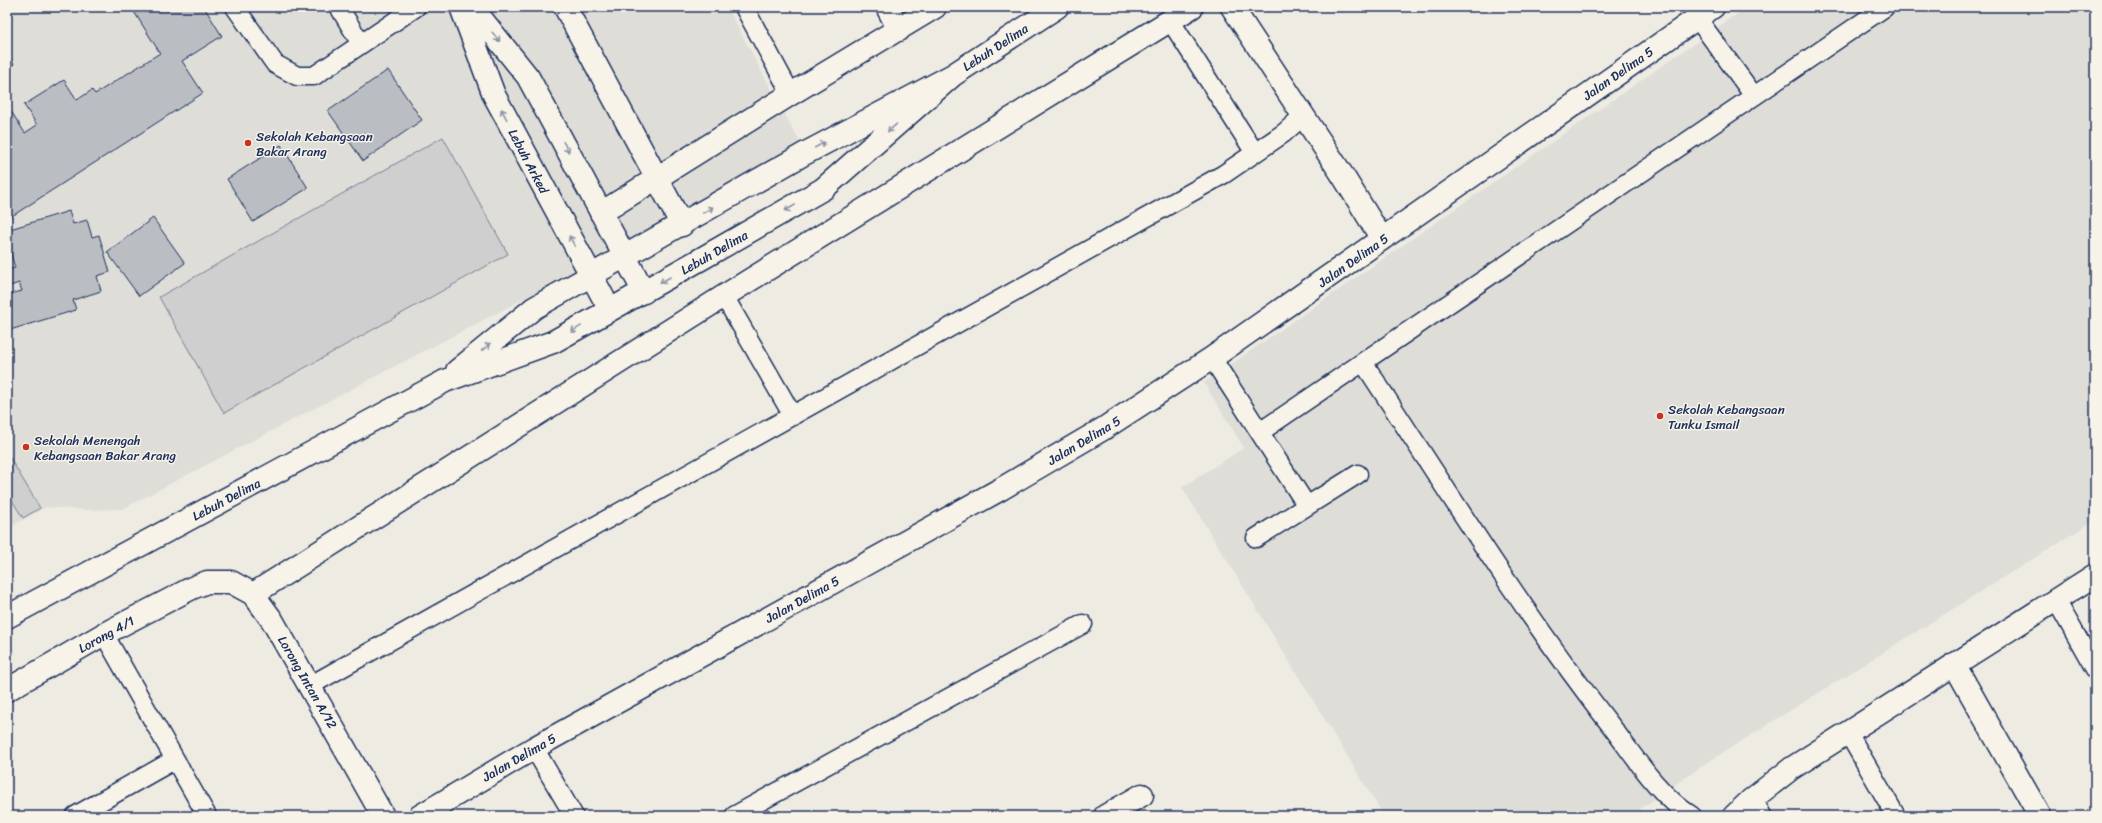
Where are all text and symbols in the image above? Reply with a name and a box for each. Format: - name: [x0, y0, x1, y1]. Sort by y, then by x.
- street label: Lebuh Delima: [958, 17, 1033, 77]
- one-way arrow: [492, 32, 501, 43]
- street label: Jalan Delima 5: [1577, 40, 1659, 107]
- one-way arrow: [499, 108, 507, 120]
- one-way arrow: [887, 124, 897, 133]
- place label: Sekolah Kebangsaan Bakar Arang: [256, 125, 373, 163]
- street label: Lebuh Arked: [502, 125, 556, 199]
- marker: Sekolah Kebangsaan Bakar Arang: [243, 138, 253, 148]
- one-way arrow: [562, 141, 570, 153]
- one-way arrow: [814, 141, 826, 148]
- one-way arrow: [784, 204, 796, 212]
- one-way arrow: [702, 205, 714, 213]
- street label: Lebuh Delima: [676, 224, 753, 281]
- street label: Jalan Delima 5: [1312, 227, 1394, 294]
- one-way arrow: [568, 235, 576, 247]
- one-way arrow: [659, 276, 671, 284]
- one-way arrow: [570, 326, 582, 334]
- one-way arrow: [481, 343, 491, 352]
- place label: Sekolah Kebangsaan Tunku Ismail: [1668, 398, 1785, 436]
- street label: Jalan Delima 5: [1042, 409, 1126, 472]
- marker: Sekolah Kebangsaan Tunku Ismail: [1655, 411, 1665, 421]
- place label: Sekolah Menengah Kebangsaan Bakar Arang: [34, 429, 177, 467]
- marker: Sekolah Menengah Kebangsaan Bakar Arang: [21, 442, 31, 452]
- street label: Lebuh Delima: [188, 472, 265, 527]
- street label: Jalan Delima 5: [760, 569, 844, 630]
- street label: Lorong 4/1: [74, 609, 139, 659]
- street label: Lorong Intan A/12: [272, 631, 344, 734]
- street label: Jalan Delima 5: [477, 727, 561, 788]

